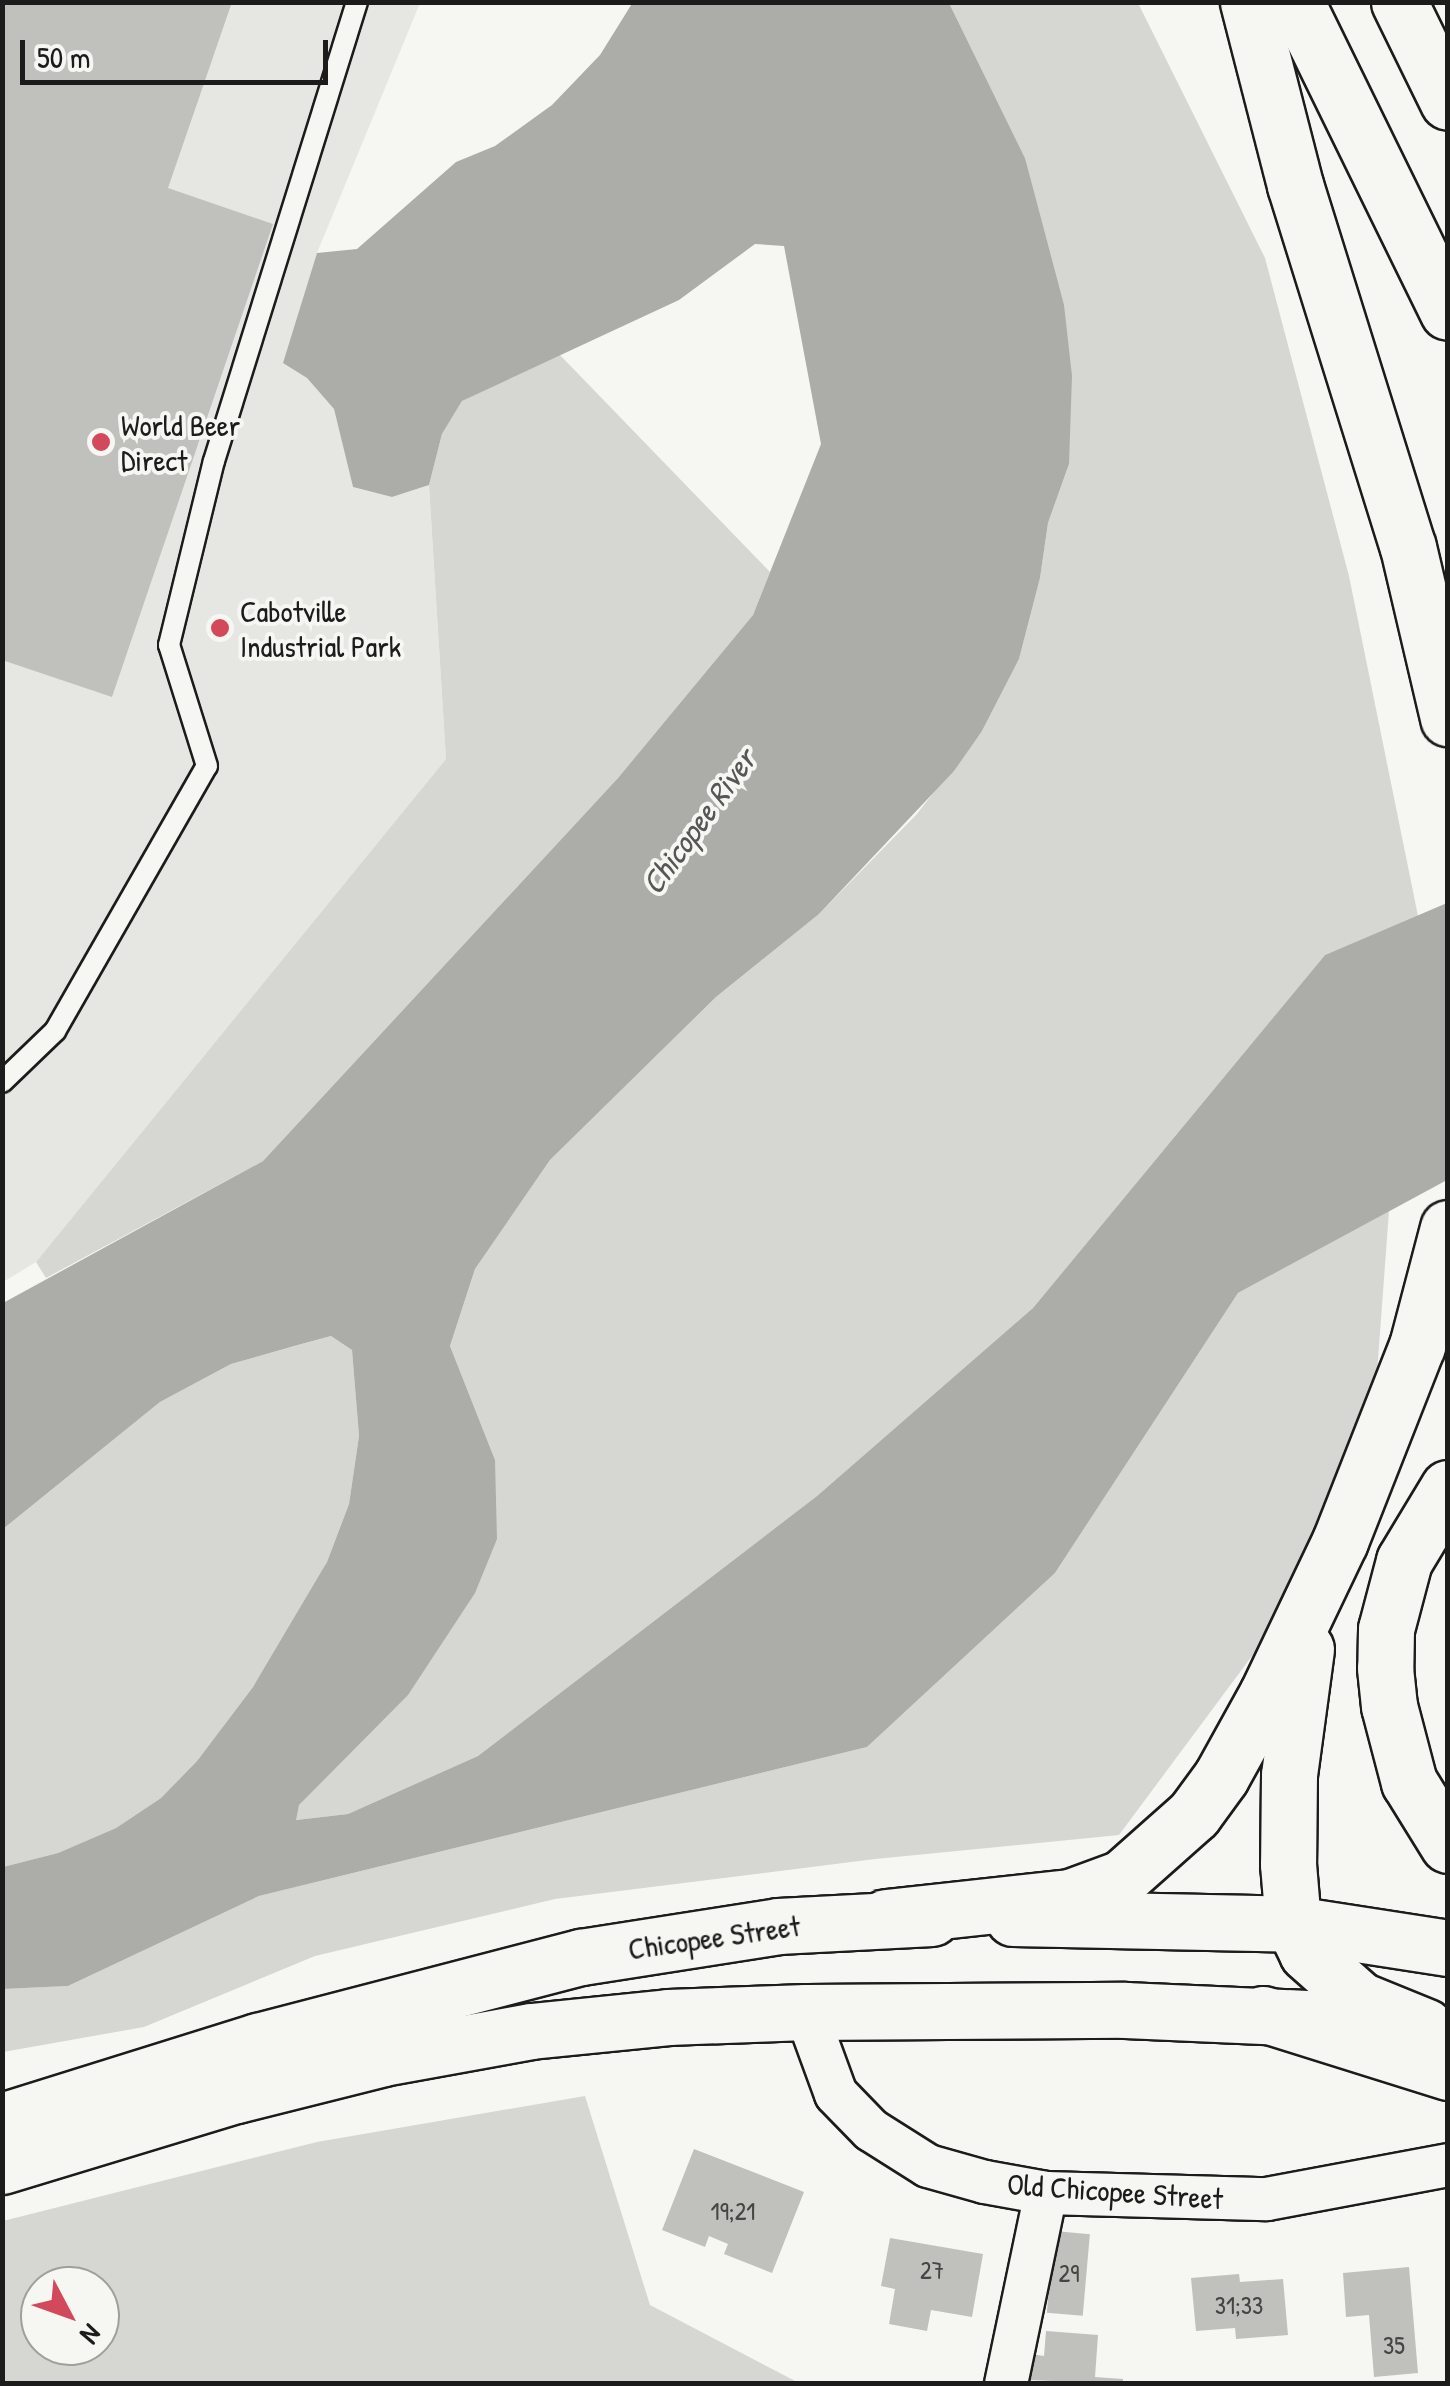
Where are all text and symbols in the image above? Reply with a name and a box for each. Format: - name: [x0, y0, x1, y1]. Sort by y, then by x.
- scale bar: [25, 20, 332, 82]
- text: 50 m: [37, 37, 90, 77]
- place label: World Beer Direct: [121, 407, 240, 478]
- marker: World Beer Direct: [90, 431, 112, 453]
- place label: Cabotville Industrial Park: [240, 593, 401, 664]
- marker: Cabotville Industrial Park: [209, 617, 231, 639]
- water label: Chicopee River: [634, 742, 764, 902]
- street label: Chicopee Street: [626, 1907, 802, 1967]
- street label: Old Chicopee Street: [1006, 2166, 1224, 2216]
- house number: 19;21: [711, 2196, 755, 2226]
- house number: 27: [920, 2255, 944, 2285]
- house number: 29: [1059, 2258, 1079, 2288]
- north arrow: [20, 2266, 120, 2366]
- house number: 31;33: [1215, 2290, 1263, 2320]
- text: N: [72, 2316, 110, 2352]
- house number: 35: [1383, 2330, 1405, 2360]

